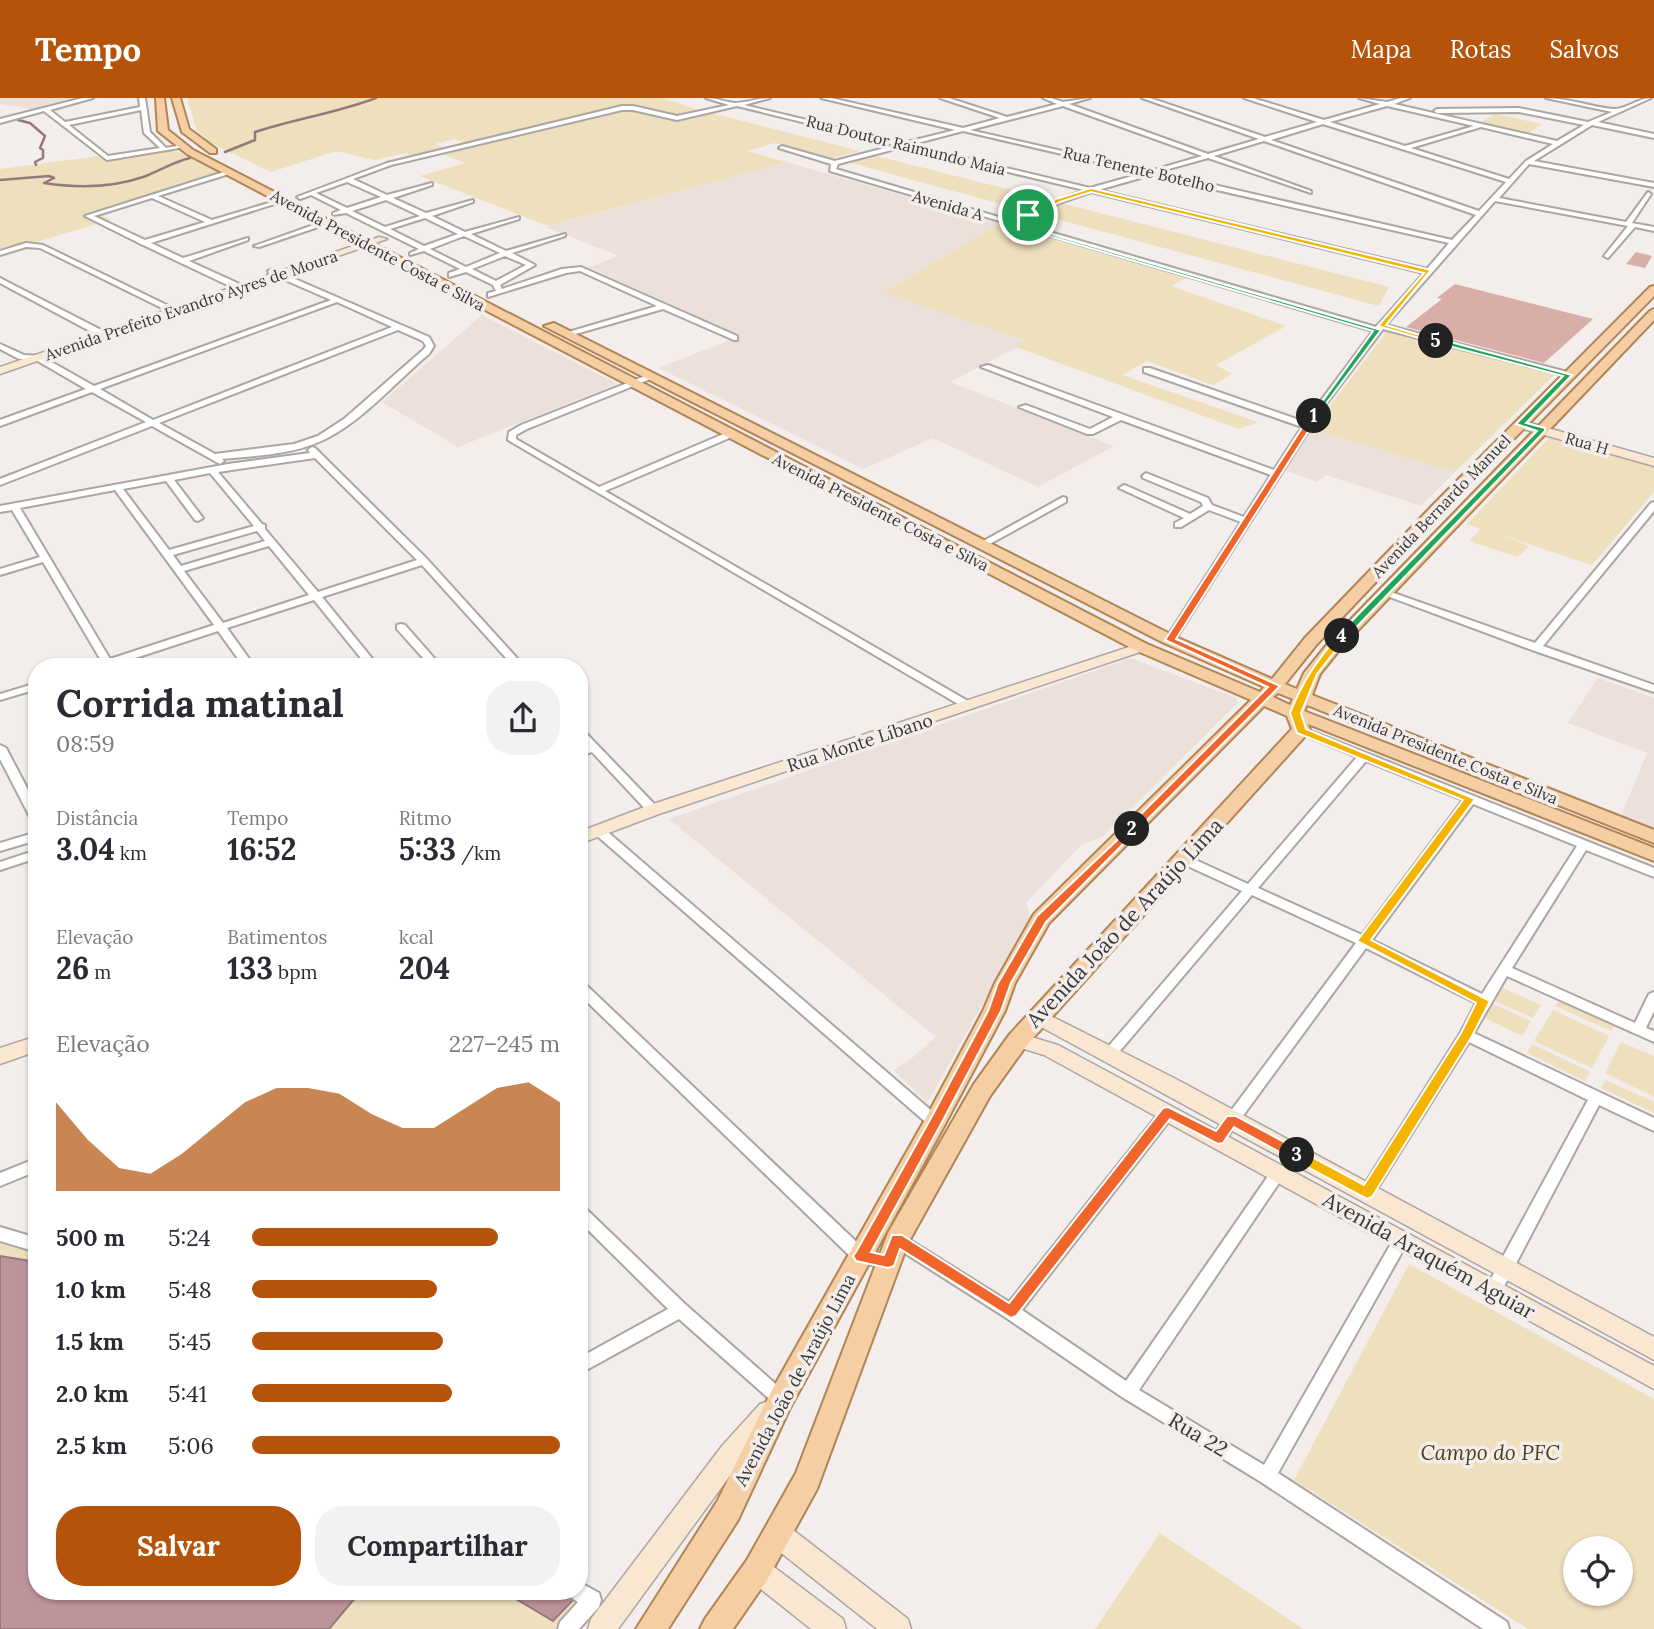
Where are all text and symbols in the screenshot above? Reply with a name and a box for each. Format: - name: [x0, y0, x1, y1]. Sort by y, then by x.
- text: Tempo: [35, 28, 141, 70]
- text: Mapa: [1351, 34, 1412, 65]
- text: Rotas: [1450, 34, 1511, 65]
- text: Salvos: [1549, 34, 1619, 65]
- street label: Rua Doutor Raimundo Maia: [804, 111, 1008, 179]
- street label: Rua Tenente Botelho: [1061, 142, 1217, 196]
- street label: Avenida Presidente Costa e Silva: [266, 184, 489, 315]
- street label: Avenida A: [909, 185, 987, 225]
- pin: [998, 185, 1058, 245]
- icon: arrive: [1009, 196, 1047, 234]
- street label: Avenida Prefeito Evandro Ayres de Moura: [41, 245, 340, 365]
- pin: 5: [1418, 324, 1454, 358]
- text: 5: [1430, 328, 1441, 352]
- pin: 1: [1296, 398, 1332, 434]
- text: 1: [1310, 403, 1317, 427]
- street label: Rua H: [1563, 427, 1611, 459]
- street label: Avenida Bernardo Manuel: [1367, 430, 1515, 582]
- street label: Avenida Presidente Costa e Silva: [769, 448, 992, 575]
- pin: 4: [1324, 618, 1360, 654]
- text: 4: [1336, 623, 1347, 647]
- text: Corrida matinal: [56, 679, 344, 727]
- button: share: [486, 681, 560, 755]
- street label: Avenida Presidente Costa e Silva: [1330, 699, 1561, 808]
- street label: Rua Monte Líbano: [784, 708, 936, 777]
- text: 08:59: [56, 729, 115, 758]
- text: Distância: [56, 806, 138, 830]
- text: Tempo: [227, 806, 288, 830]
- text: Ritmo: [399, 806, 452, 830]
- street label: Avenida João de Araújo Lima: [1020, 812, 1229, 1034]
- pin: 2: [1114, 812, 1150, 846]
- text: 2: [1126, 816, 1137, 840]
- text: 3.04: [56, 830, 115, 868]
- text: 16:52: [227, 830, 296, 868]
- text: 5:33: [399, 830, 456, 868]
- text: km: [115, 841, 147, 865]
- text: /km: [456, 841, 501, 865]
- text: Elevação: [56, 925, 133, 949]
- text: Batimentos: [227, 925, 327, 949]
- text: kcal: [399, 925, 434, 949]
- text: 26: [56, 949, 89, 987]
- text: 133: [227, 949, 273, 987]
- text: 204: [399, 949, 450, 987]
- text: m: [89, 960, 111, 984]
- text: bpm: [273, 960, 318, 984]
- text: Elevação: [56, 1029, 150, 1058]
- text: 227–245 m: [449, 1029, 560, 1058]
- pin: 3: [1280, 1138, 1314, 1172]
- text: 3: [1291, 1142, 1302, 1166]
- street label: Avenida Araquém Aguiar: [1318, 1185, 1540, 1325]
- text: 500 m: [56, 1223, 125, 1252]
- text: 5:24: [168, 1223, 211, 1252]
- street label: Avenida João de Araújo Lima: [728, 1270, 860, 1491]
- text: 1.0 km: [56, 1275, 126, 1304]
- text: 5:48: [168, 1275, 212, 1304]
- text: 1.5 km: [56, 1327, 124, 1356]
- text: 5:45: [168, 1327, 211, 1356]
- text: 2.0 km: [56, 1379, 129, 1408]
- text: 5:41: [168, 1379, 207, 1408]
- street label: Rua 22: [1164, 1406, 1233, 1463]
- text: 2.5 km: [56, 1431, 127, 1460]
- text: 5:06: [168, 1431, 214, 1460]
- park label: Campo do PFC: [1420, 1439, 1560, 1466]
- button: Salvar: [56, 1506, 301, 1586]
- button: Compartilhar: [315, 1506, 560, 1586]
- map controls: [1563, 1536, 1633, 1606]
- button: locate: [1563, 1536, 1633, 1606]

